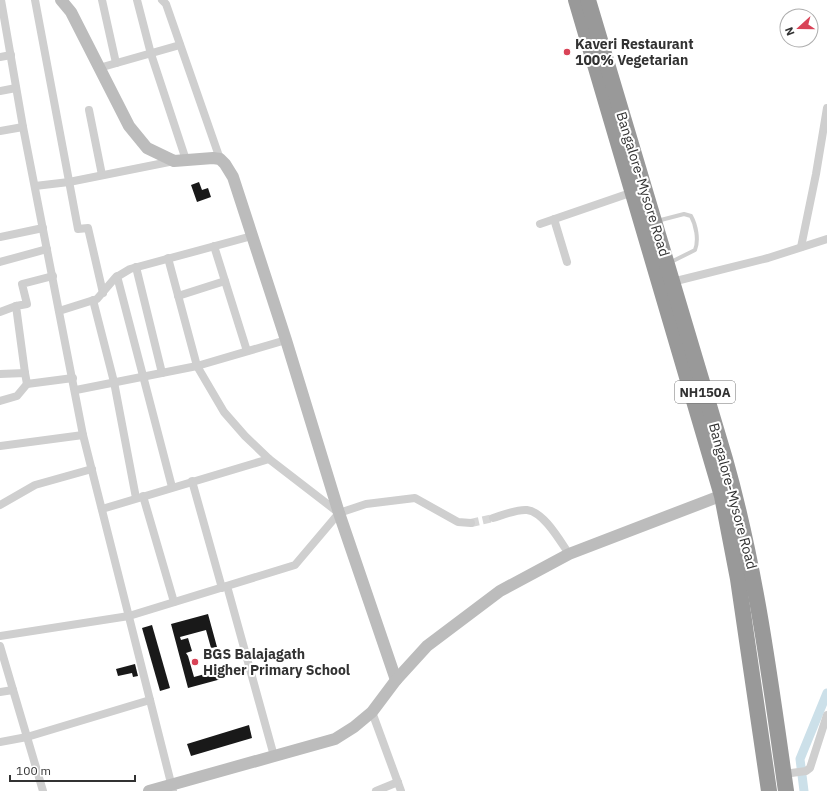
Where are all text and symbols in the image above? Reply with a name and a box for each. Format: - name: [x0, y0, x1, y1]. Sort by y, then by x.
- north arrow: [779, 8, 819, 48]
- text: N: [782, 25, 798, 38]
- place label: Kaveri Restaurant 100% Vegetarian: [575, 35, 694, 69]
- marker: Kaveri Restaurant 100% Vegetarian: [562, 47, 572, 57]
- street label: Bangalore-Mysore Road: [612, 109, 674, 259]
- road number: NH150A: [675, 381, 735, 403]
- street label: Bangalore-Mysore Road: [705, 421, 761, 571]
- place label: BGS Balajagath Higher Primary School: [203, 645, 350, 679]
- marker: BGS Balajagath Higher Primary School: [190, 657, 200, 667]
- scale bar: [10, 757, 135, 783]
- text: 100 m: [16, 763, 51, 778]

